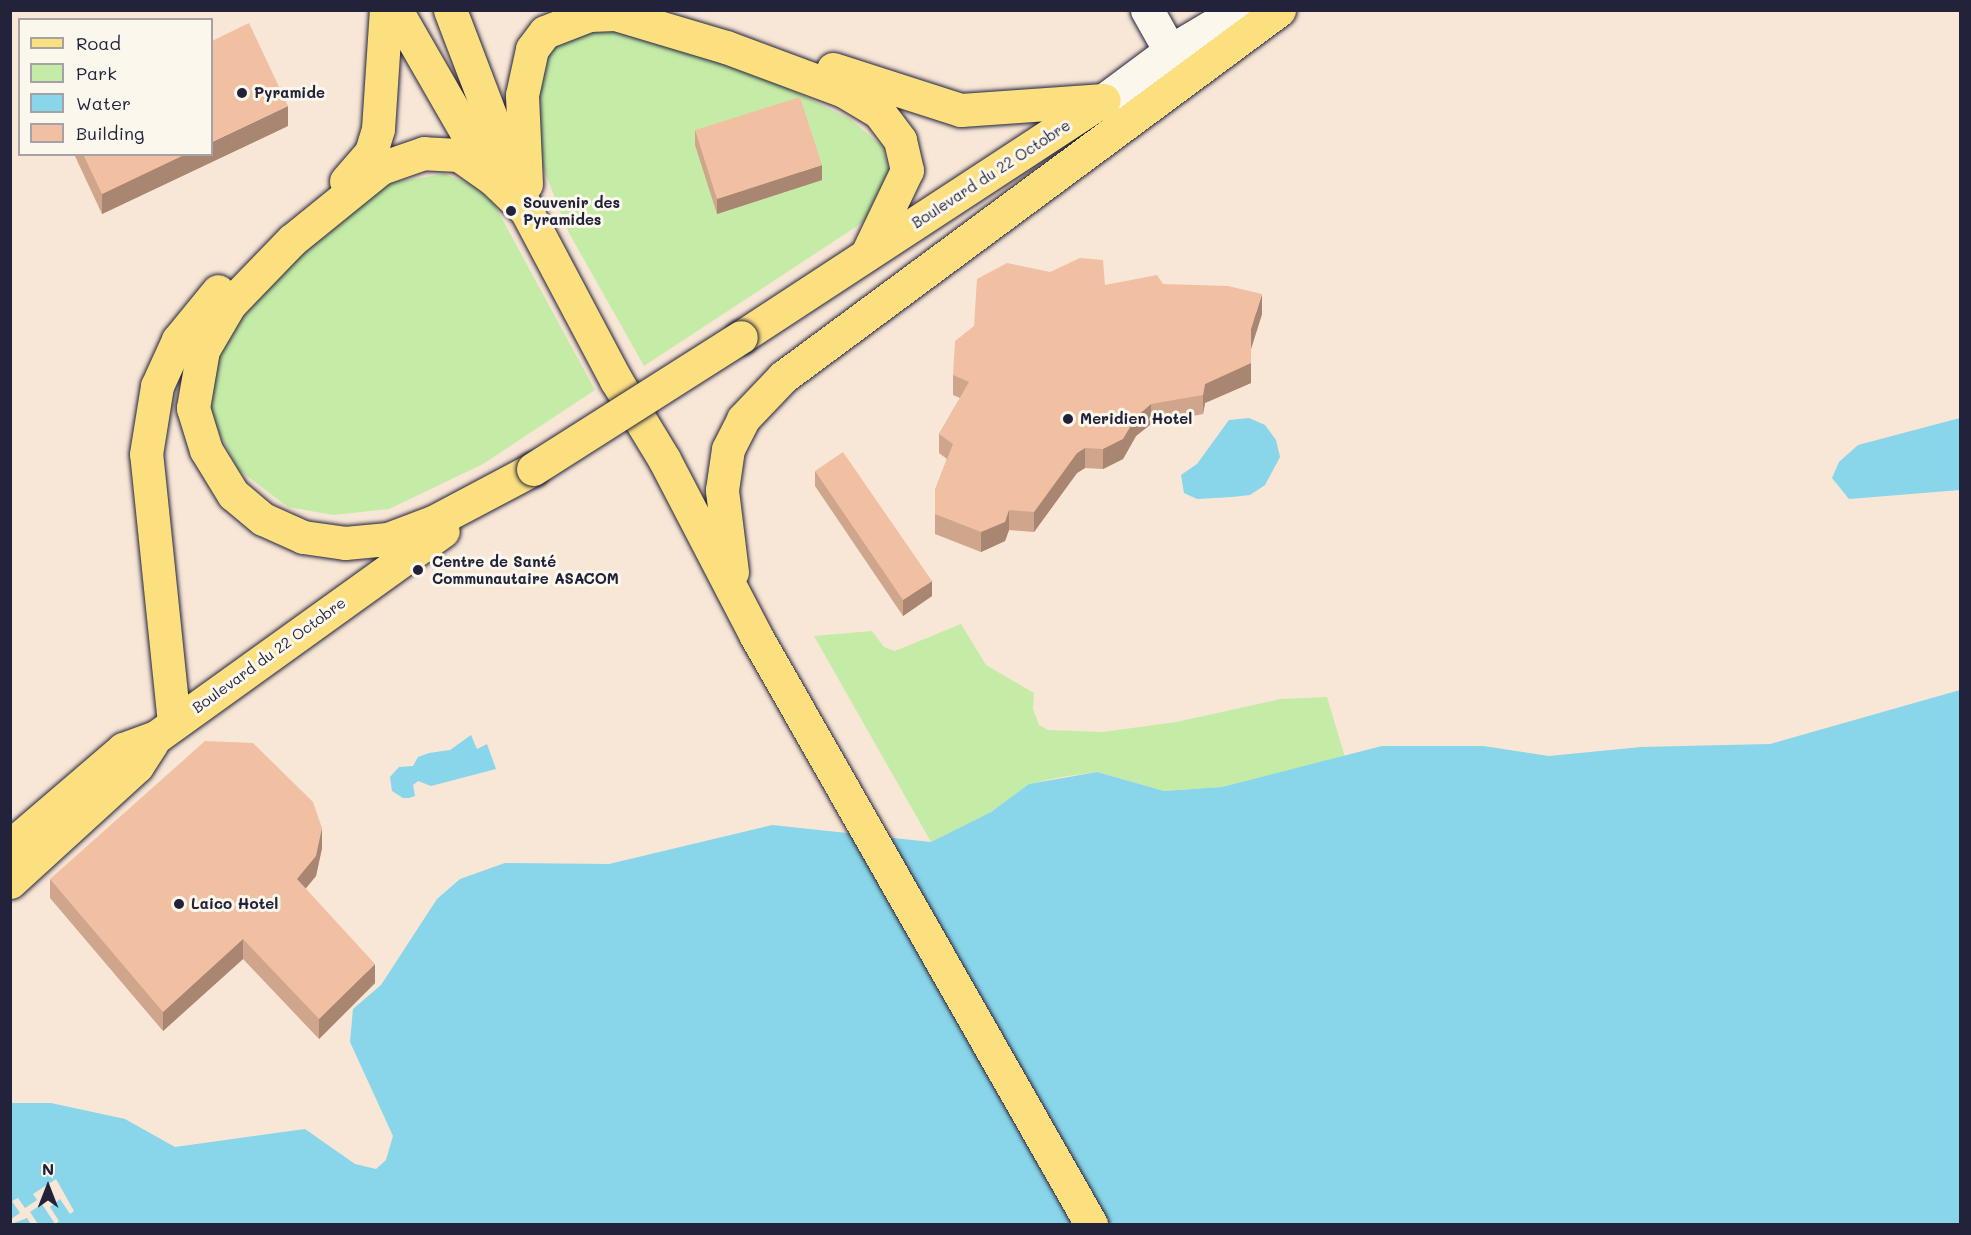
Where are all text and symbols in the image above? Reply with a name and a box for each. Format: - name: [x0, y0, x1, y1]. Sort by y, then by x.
- legend: [18, 18, 213, 156]
- text: Road: [76, 31, 121, 55]
- text: Park: [76, 61, 117, 85]
- place label: Pyramide: [254, 84, 325, 102]
- marker: Pyramide: [235, 86, 249, 100]
- text: Water: [76, 91, 131, 115]
- street label: Boulevard du 22 Octobre: [908, 116, 1074, 232]
- text: Building: [76, 121, 144, 145]
- place label: Souvenir des Pyramides: [523, 193, 620, 228]
- marker: Souvenir des Pyramides: [504, 204, 518, 218]
- place label: Meridien Hotel: [1080, 410, 1192, 428]
- marker: Meridien Hotel: [1061, 412, 1075, 426]
- place label: Centre de Santé Communautaire ASACOM: [432, 552, 619, 587]
- marker: Centre de Santé Communautaire ASACOM: [409, 561, 427, 579]
- street label: Boulevard du 22 Octobre: [189, 593, 349, 717]
- place label: Laico Hotel: [191, 895, 278, 913]
- marker: Laico Hotel: [172, 897, 186, 911]
- north arrow: [18, 1157, 78, 1217]
- text: N: [42, 1158, 54, 1179]

